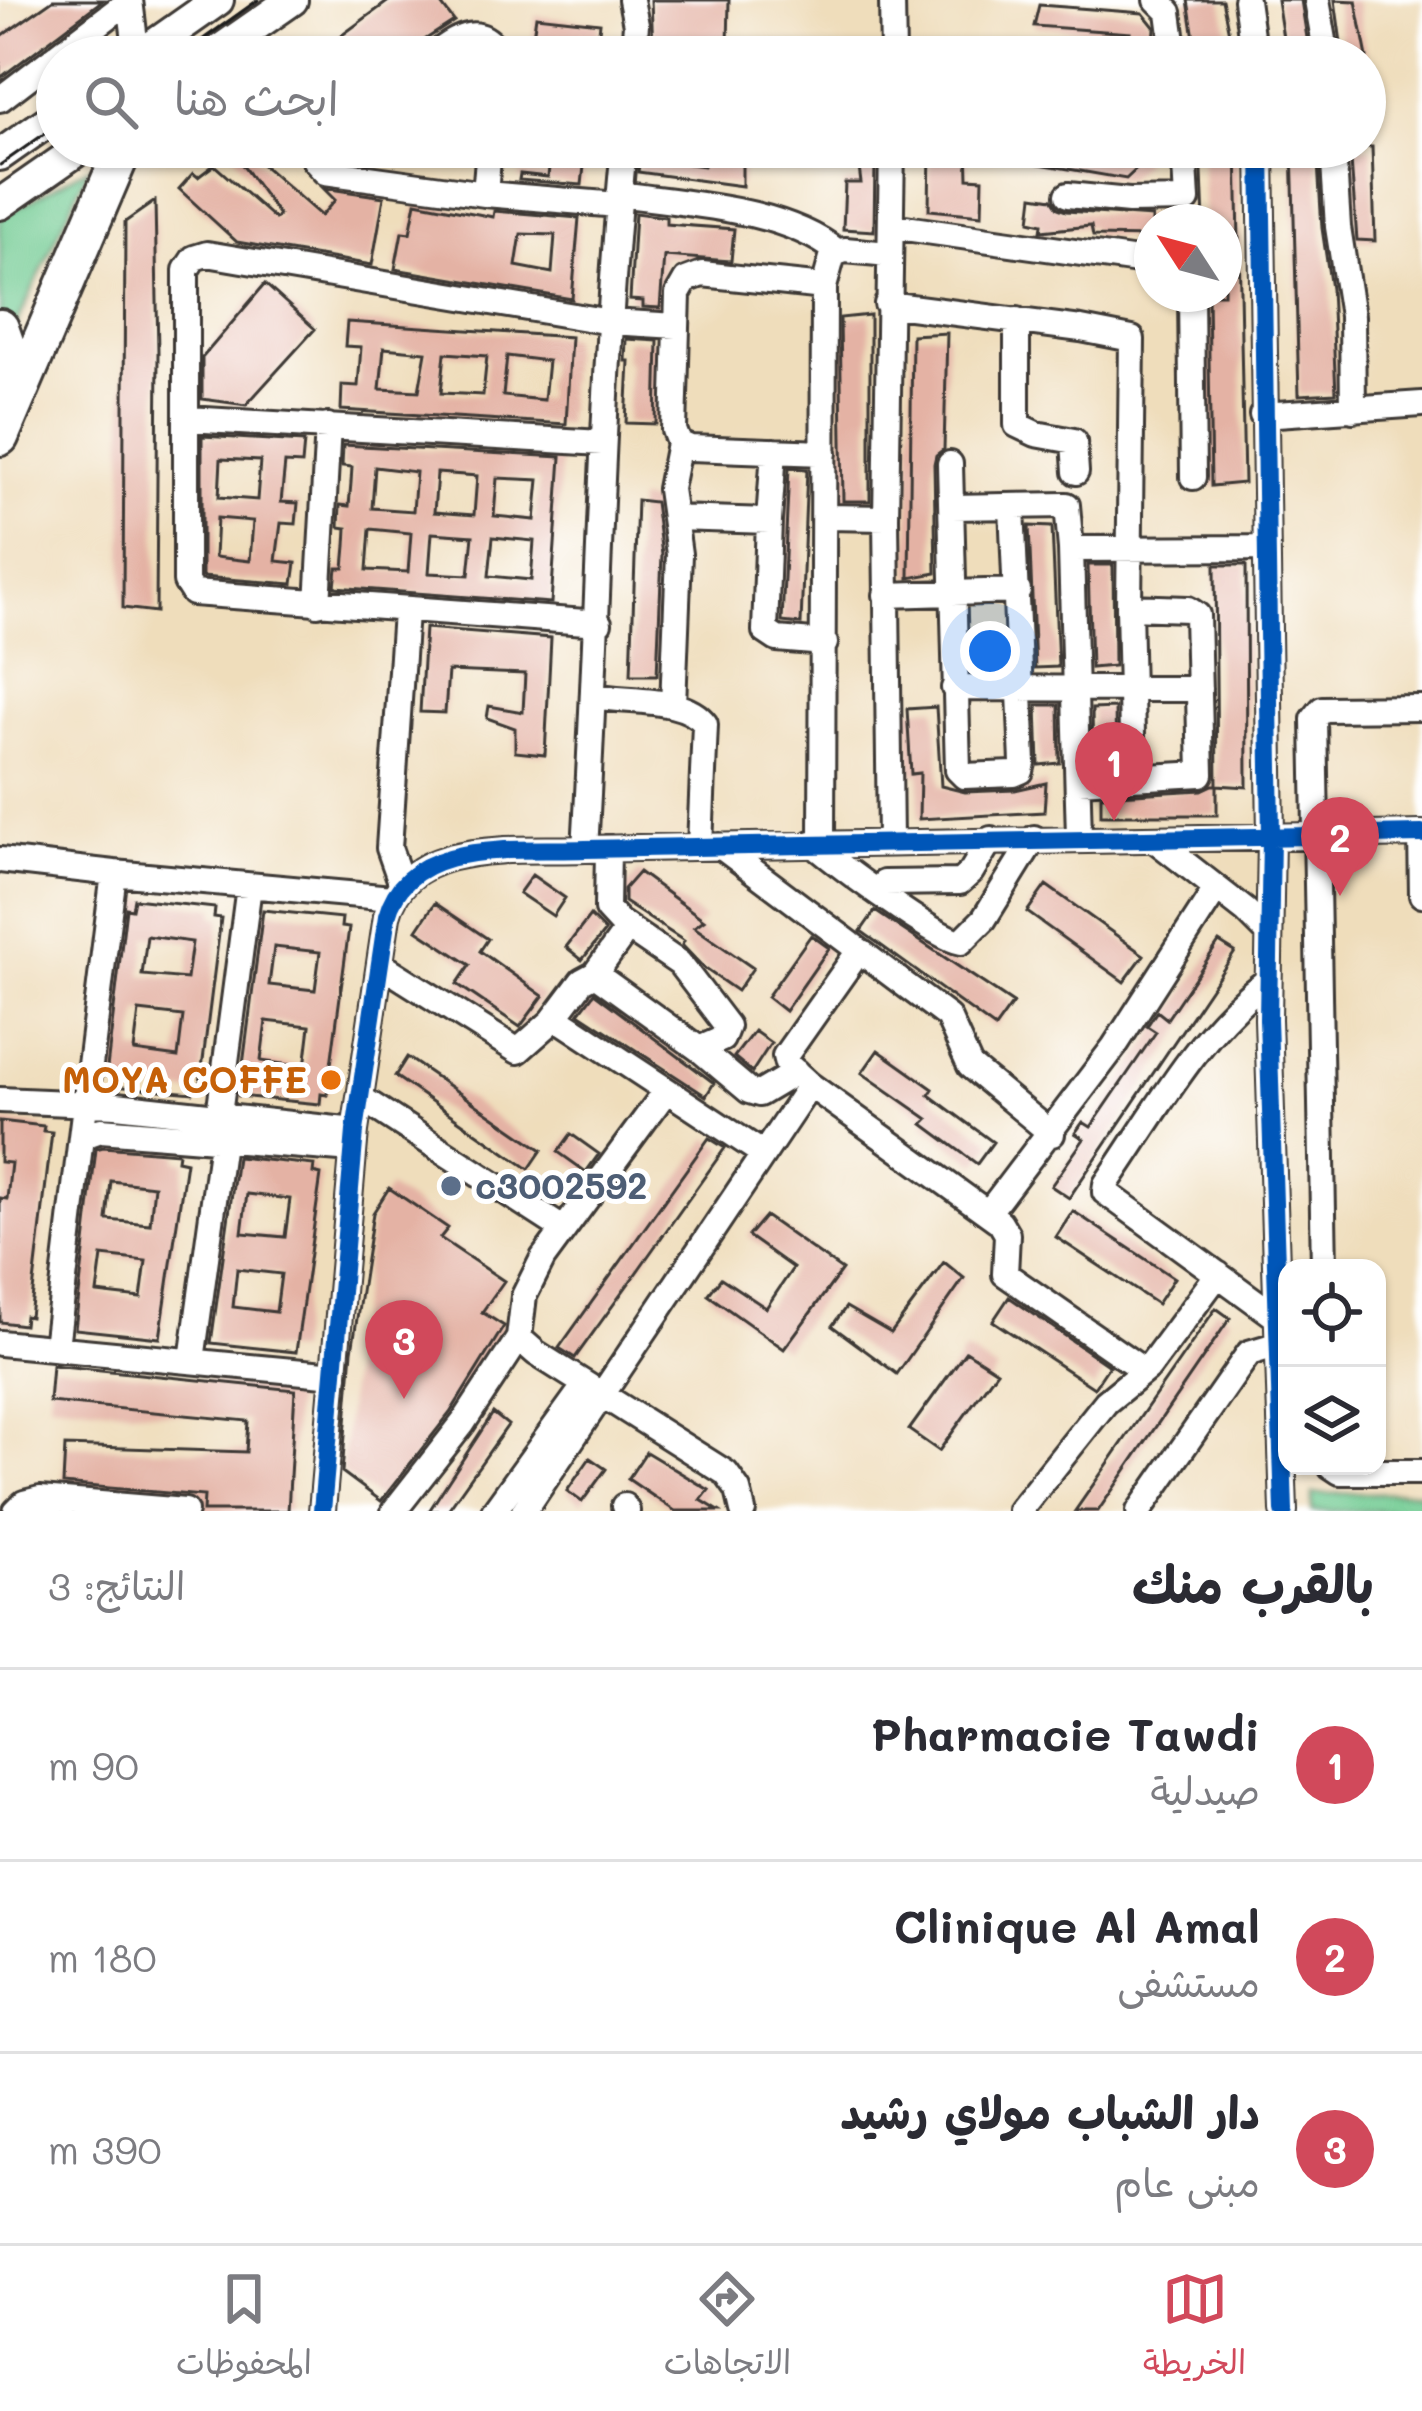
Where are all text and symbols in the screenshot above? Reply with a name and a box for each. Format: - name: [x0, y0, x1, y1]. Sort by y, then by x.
- search box: [36, 36, 1386, 168]
- text: ابحث هنا: [174, 68, 339, 126]
- icon: search: [78, 69, 144, 135]
- north arrow: [1134, 204, 1242, 312]
- your location: [960, 621, 1020, 681]
- pin: 1: [1075, 722, 1153, 821]
- pin: 2: [1301, 797, 1379, 896]
- place label: MOYA COFFE: [62, 1055, 307, 1102]
- marker: MOYA COFFE: [318, 1067, 344, 1093]
- place label: c3002592: [475, 1161, 647, 1208]
- marker: c3002592: [438, 1173, 464, 1199]
- map controls: [1278, 1259, 1386, 1475]
- button: locate: [1278, 1259, 1386, 1367]
- pin: 3: [365, 1300, 443, 1399]
- button: layers: [1278, 1367, 1386, 1475]
- text: بالقرب منك: [1132, 1549, 1374, 1616]
- text: النتائج: 3: [48, 1559, 185, 1610]
- text: Pharmacie Tawdi: [871, 1704, 1260, 1762]
- text: 90 m: [48, 1739, 139, 1790]
- text: 1: [1326, 1739, 1344, 1790]
- text: صيدلية: [1150, 1764, 1260, 1815]
- text: Clinique Al Amal: [894, 1896, 1260, 1954]
- text: 180 m: [48, 1931, 157, 1982]
- text: 2: [1324, 1931, 1346, 1982]
- text: مستشفى: [1117, 1956, 1260, 2007]
- text: دار الشباب مولاي رشيد: [841, 2082, 1260, 2140]
- text: 390 m: [48, 2123, 162, 2174]
- text: 3: [1323, 2123, 1347, 2174]
- text: مبنى عام: [1114, 2156, 1260, 2207]
- tab: المحفوظات: [176, 2266, 312, 2392]
- tab: الاتجاهات: [664, 2266, 791, 2392]
- tab: الخريطة: [1143, 2266, 1246, 2392]

